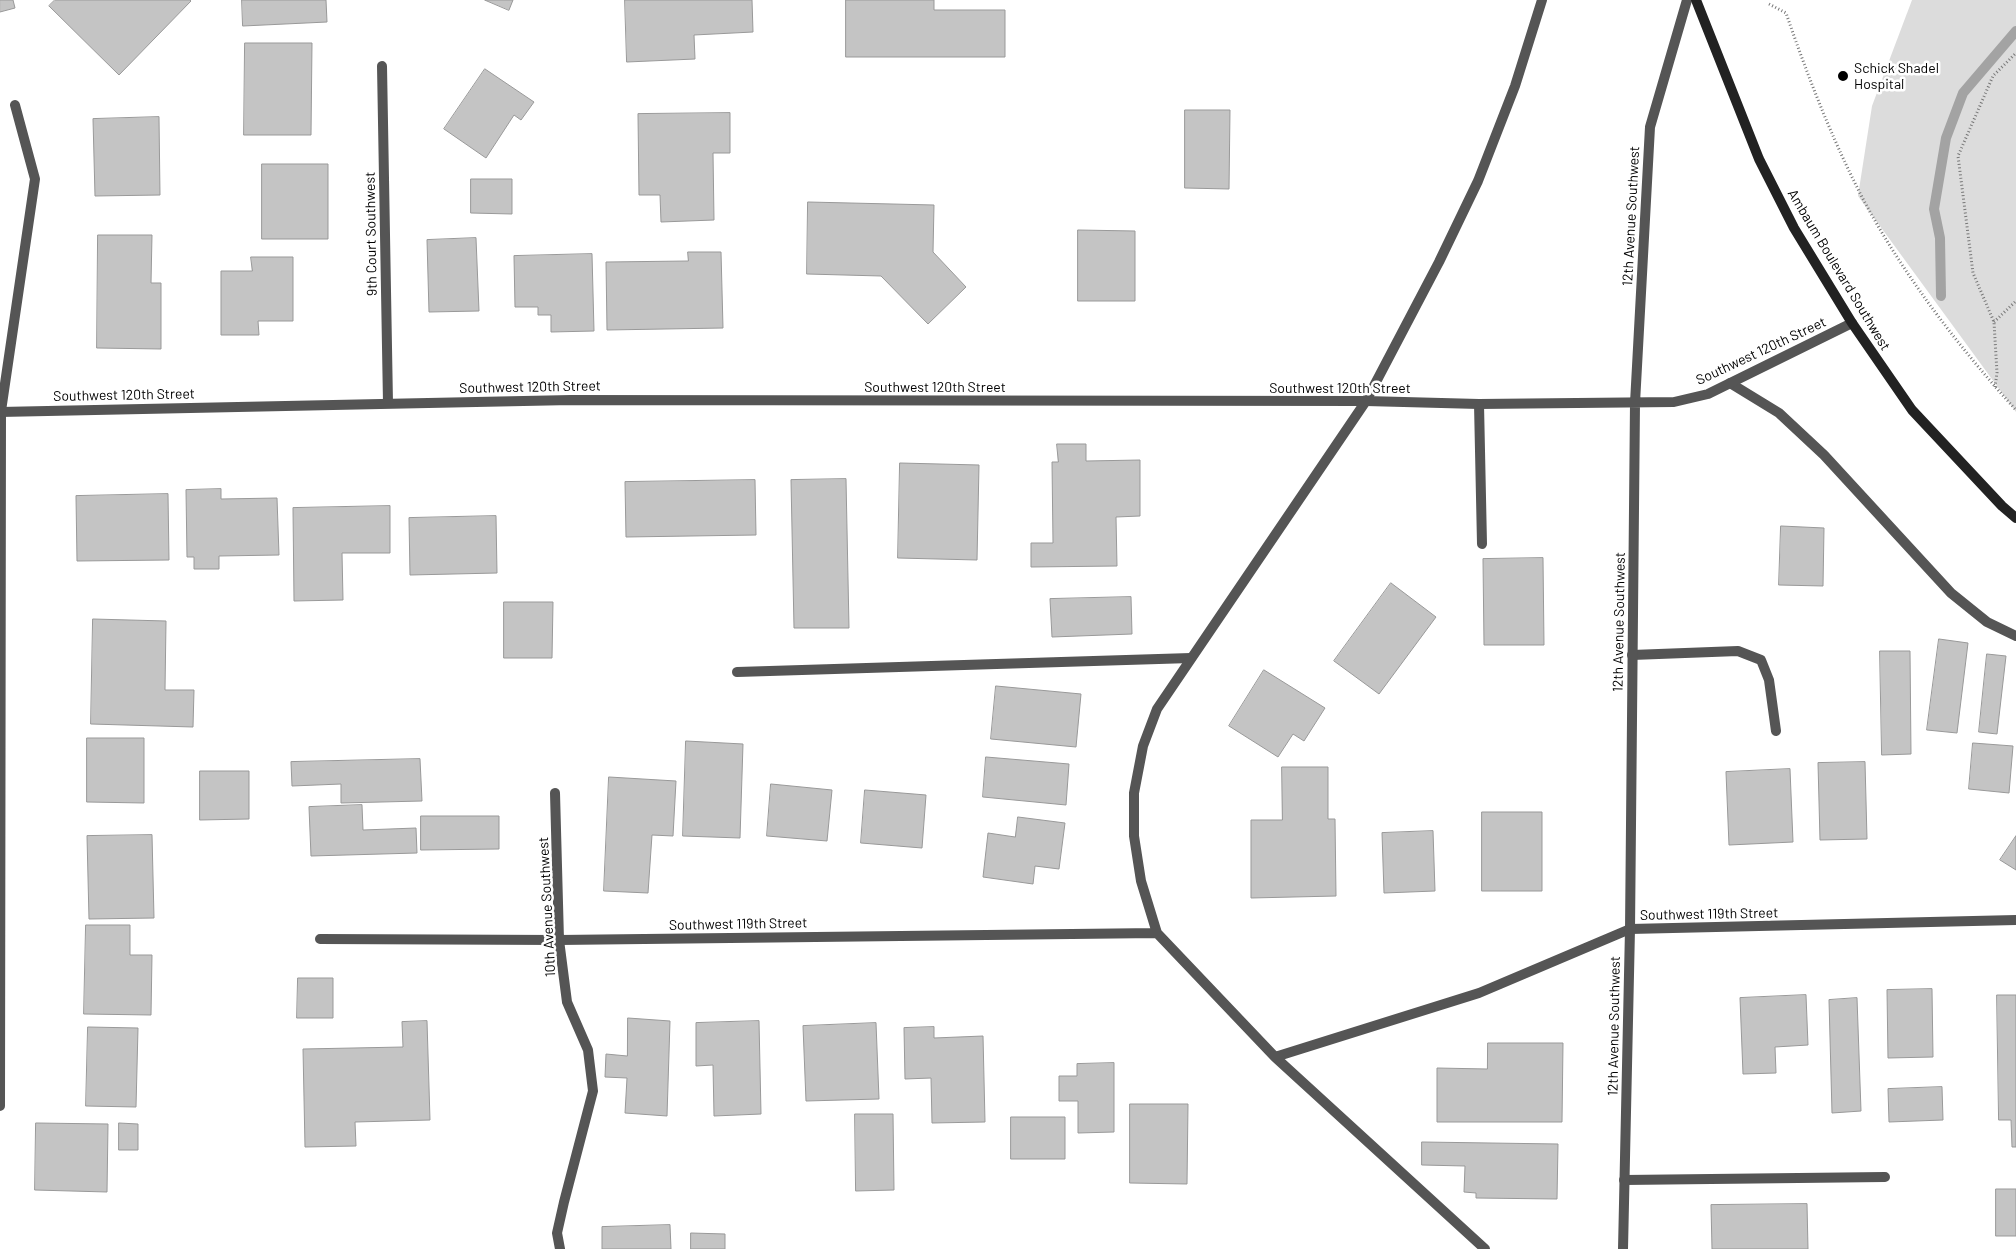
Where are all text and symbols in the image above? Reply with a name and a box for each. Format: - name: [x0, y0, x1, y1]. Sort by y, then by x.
- place label: Schick Shadel Hospital: [1854, 60, 1939, 92]
- marker: Schick Shadel Hospital: [1836, 69, 1850, 83]
- street label: 12th Avenue Southwest: [1619, 146, 1643, 286]
- street label: 9th Court Southwest: [362, 172, 380, 296]
- street label: Ambaum Boulevard Southwest: [1784, 186, 1894, 354]
- street label: Southwest 120th Street: [1693, 313, 1829, 389]
- street label: Southwest 120th Street: [459, 377, 601, 397]
- street label: Southwest 120th Street: [864, 379, 1006, 395]
- street label: Southwest 120th Street: [1269, 380, 1411, 396]
- street label: Southwest 120th Street: [53, 385, 195, 405]
- street label: 12th Avenue Southwest: [1609, 552, 1629, 692]
- street label: 10th Avenue Southwest: [535, 836, 559, 978]
- street label: Southwest 119th Street: [1640, 904, 1778, 924]
- street label: Southwest 119th Street: [669, 914, 807, 934]
- street label: 12th Avenue Southwest: [1604, 956, 1624, 1096]

